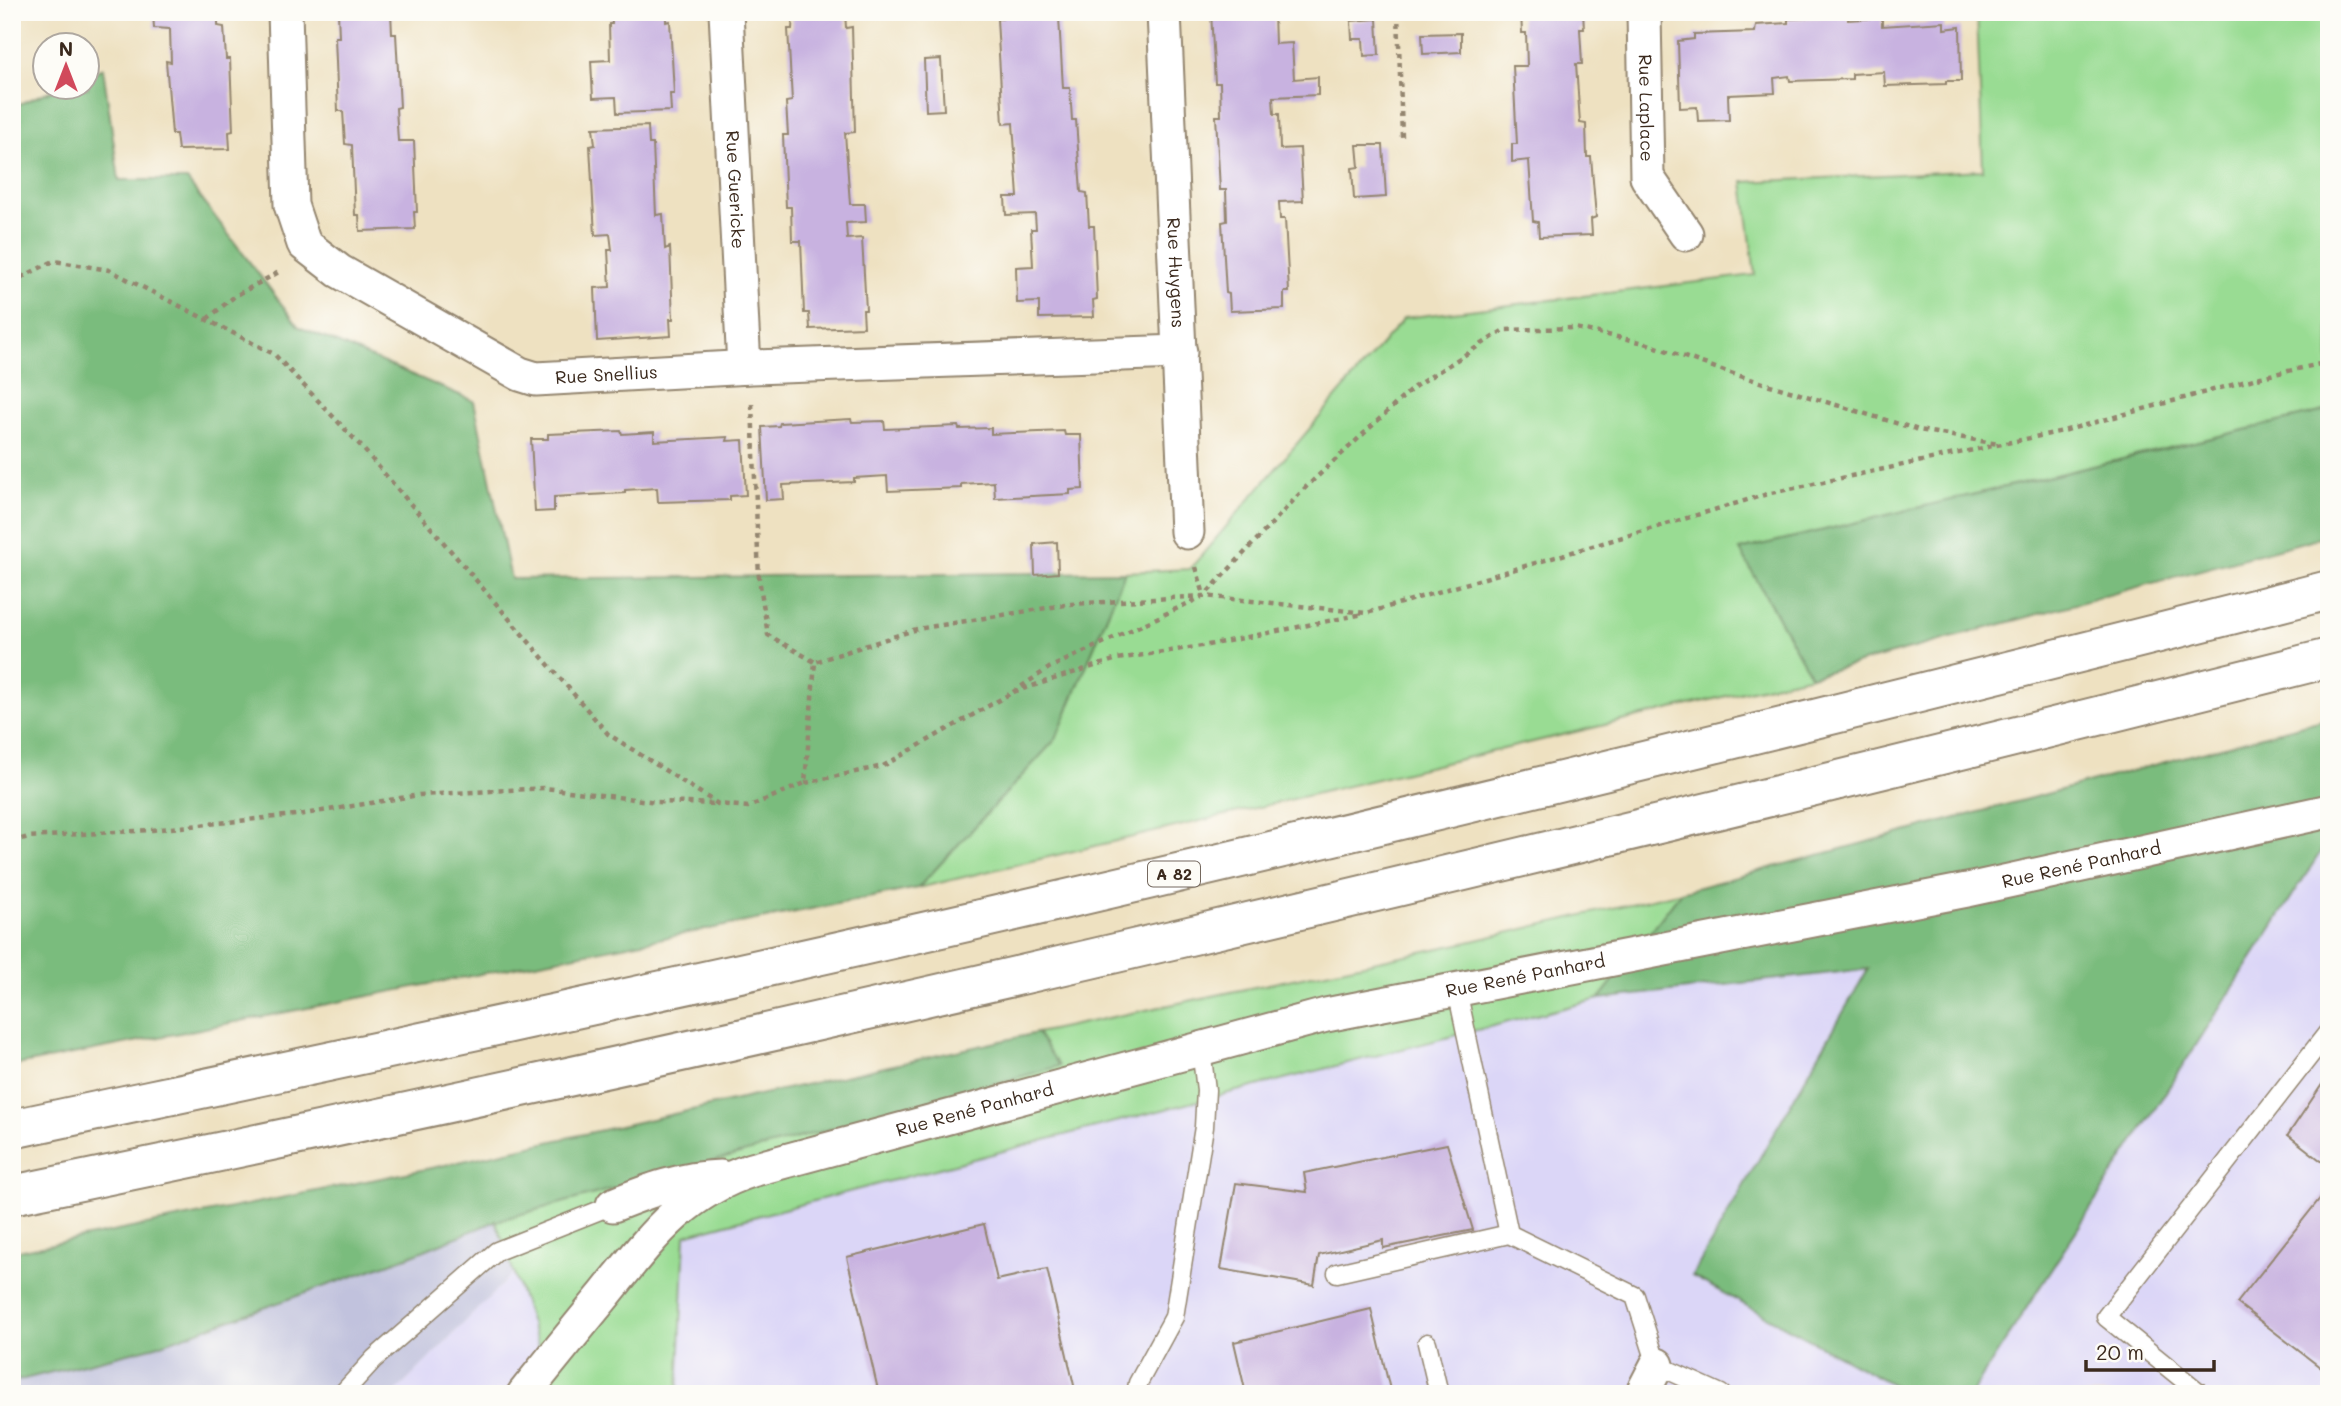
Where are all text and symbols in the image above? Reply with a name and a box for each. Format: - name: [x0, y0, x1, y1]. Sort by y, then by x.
- north arrow: [32, 32, 102, 102]
- text: N: [59, 36, 73, 61]
- street label: Rue Laplace: [1634, 54, 1660, 162]
- street label: Rue Guericke: [721, 130, 751, 250]
- street label: Rue Huygens: [1162, 217, 1191, 329]
- street label: Rue Snellius: [554, 359, 658, 389]
- street label: Rue René Panhard: [2000, 835, 2163, 893]
- road number: A 82: [1148, 862, 1200, 887]
- street label: Rue René Panhard: [1443, 948, 1607, 1002]
- street label: Rue René Panhard: [893, 1076, 1056, 1142]
- scale bar: [2086, 1329, 2213, 1373]
- text: 20 m: [2096, 1338, 2144, 1365]

